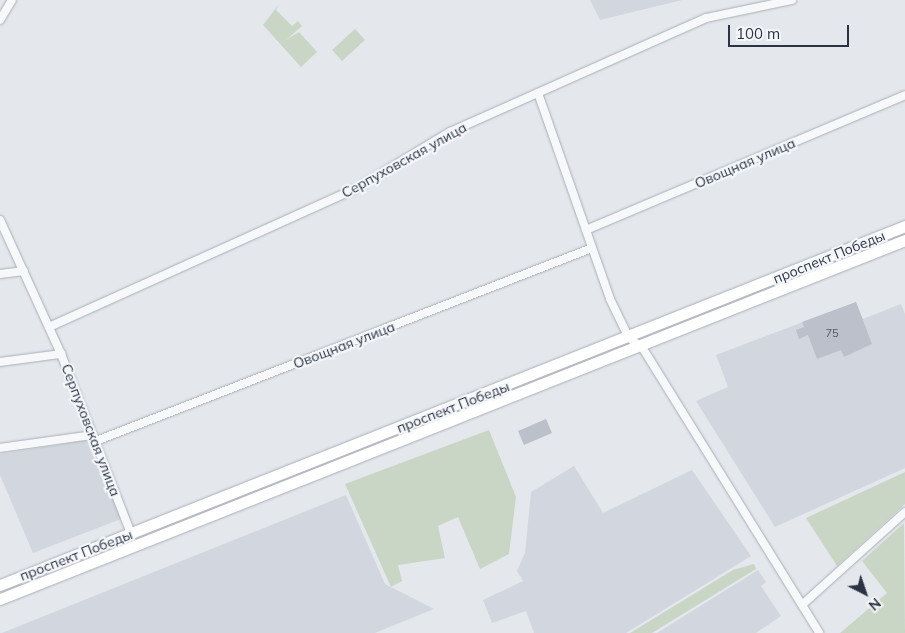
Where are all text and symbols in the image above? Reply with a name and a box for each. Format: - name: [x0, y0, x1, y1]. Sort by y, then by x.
- scale bar: [730, 15, 851, 47]
- text: 100 m: [736, 24, 780, 43]
- street label: Серпуховская улица: [339, 119, 469, 201]
- street label: Овощная улица: [692, 134, 798, 192]
- street label: проспект Победы: [771, 227, 887, 287]
- street label: Овощная улица: [291, 318, 397, 372]
- house number: 75: [825, 326, 839, 340]
- street label: Серпуховская улица: [58, 362, 124, 498]
- street label: проспект Победы: [394, 378, 512, 436]
- street label: проспект Победы: [17, 526, 135, 584]
- north arrow: [840, 568, 890, 618]
- text: N: [865, 594, 885, 615]

